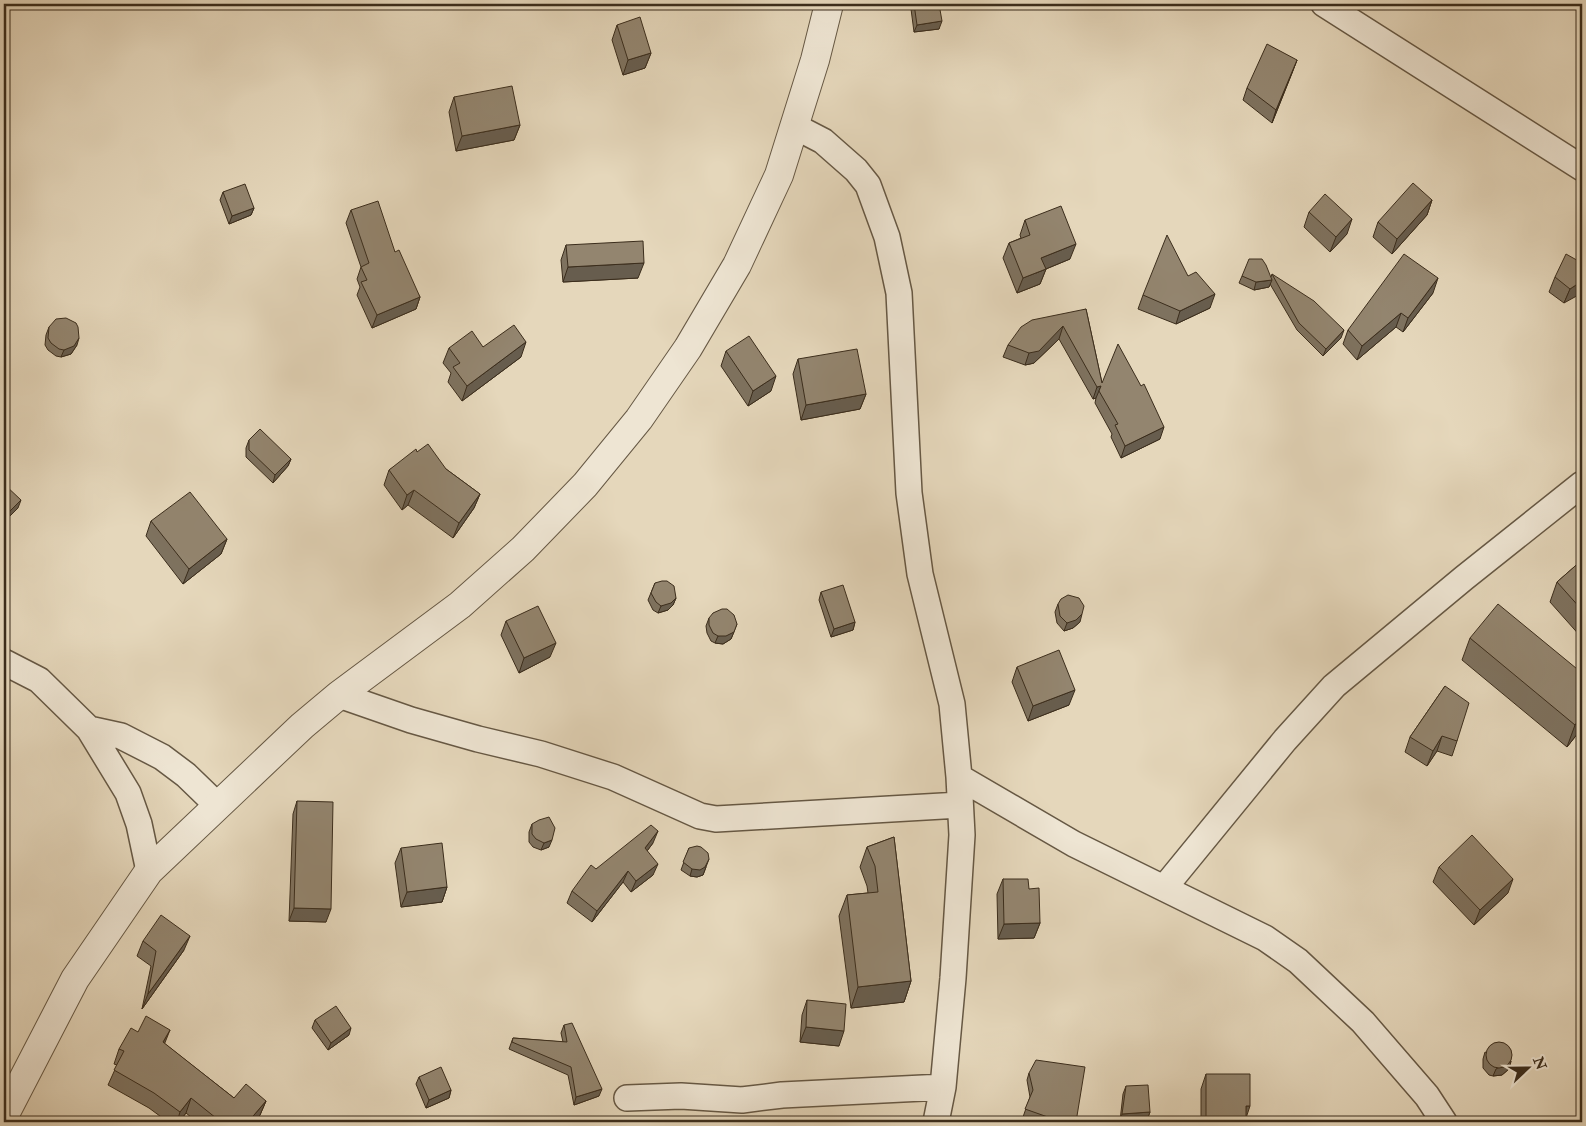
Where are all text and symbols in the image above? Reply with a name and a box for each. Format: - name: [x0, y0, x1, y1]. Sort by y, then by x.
- north arrow: [1504, 1044, 1554, 1094]
- text: N: [1529, 1053, 1550, 1073]

